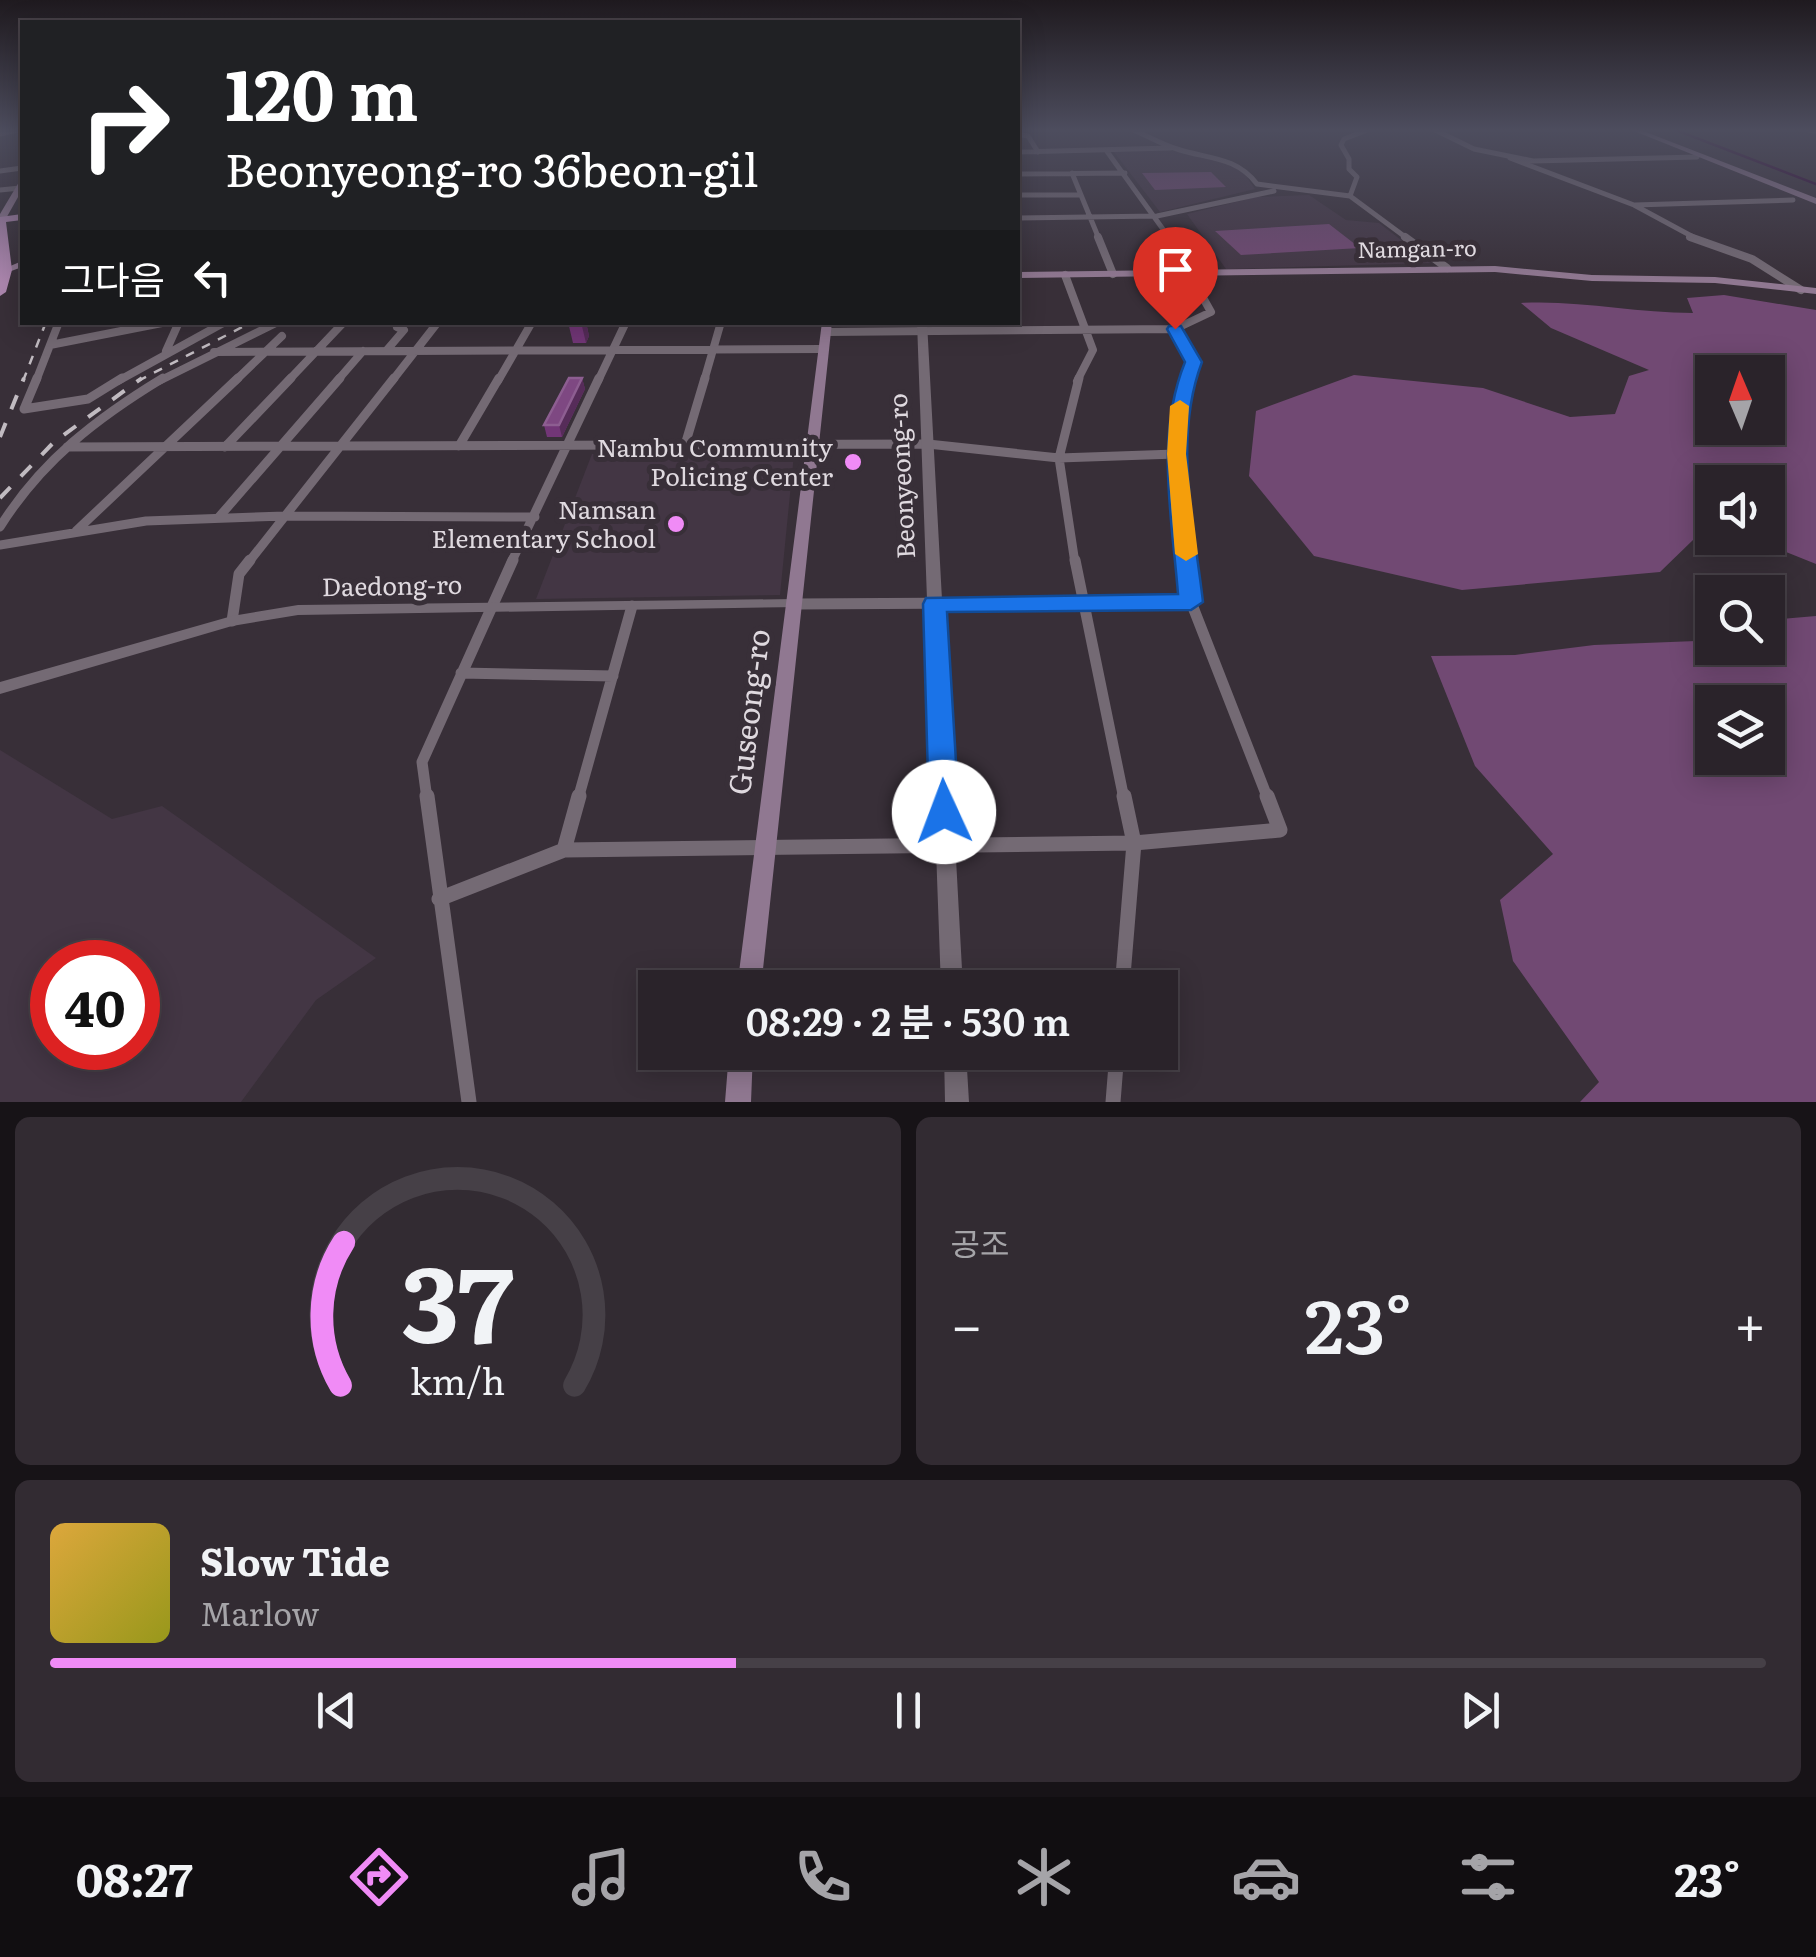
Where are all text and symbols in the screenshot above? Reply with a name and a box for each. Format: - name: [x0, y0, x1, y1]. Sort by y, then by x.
- text: 120 m: [225, 39, 418, 143]
- icon: right: [60, 60, 190, 190]
- text: Beonyeong-ro 36beon-gil: [225, 134, 758, 201]
- pin: [1133, 227, 1218, 330]
- street label: Namgan-ro: [1357, 230, 1477, 265]
- icon: arrive: [1148, 242, 1203, 297]
- text: 그다음: [60, 249, 165, 306]
- icon: left: [185, 250, 240, 305]
- north arrow: [1695, 355, 1785, 445]
- map controls: [1695, 355, 1785, 775]
- street label: Beonyeong-ro: [878, 392, 923, 560]
- place label: Nambu Community Policing Center: [597, 428, 834, 494]
- marker: Nambu Community Policing Center: [842, 451, 864, 473]
- button: sound: [1695, 465, 1785, 555]
- place label: Namsan Elementary School: [431, 490, 656, 556]
- marker: Namsan Elementary School: [665, 513, 687, 535]
- street label: Daedong-ro: [321, 565, 463, 604]
- button: search: [1695, 575, 1785, 665]
- street label: Guseong-ro: [715, 626, 779, 797]
- button: layers: [1695, 685, 1785, 775]
- position arrow: [892, 760, 996, 864]
- speed limit sign: 40: [30, 940, 160, 1070]
- text: 08:29 · 2 분 · 530 m: [746, 991, 1070, 1048]
- text: 공조: [951, 1218, 1009, 1266]
- text: 37: [402, 1221, 514, 1375]
- text: 23°: [1305, 1266, 1412, 1377]
- text: −: [951, 1281, 983, 1363]
- text: +: [1734, 1281, 1766, 1363]
- text: km/h: [410, 1353, 505, 1406]
- text: Slow Tide: [200, 1531, 390, 1588]
- text: Marlow: [200, 1588, 319, 1636]
- icon: previous: [309, 1683, 364, 1738]
- icon: pause: [881, 1683, 936, 1738]
- icon: next: [1453, 1683, 1508, 1738]
- icon: directions: [344, 1842, 414, 1912]
- icon: music: [566, 1842, 636, 1912]
- icon: phone: [788, 1842, 858, 1912]
- icon: climate: [1009, 1842, 1079, 1912]
- icon: car: [1231, 1842, 1301, 1912]
- icon: filters: [1453, 1842, 1523, 1912]
- text: 08:27: [76, 1844, 193, 1911]
- text: 23°: [1674, 1844, 1740, 1911]

